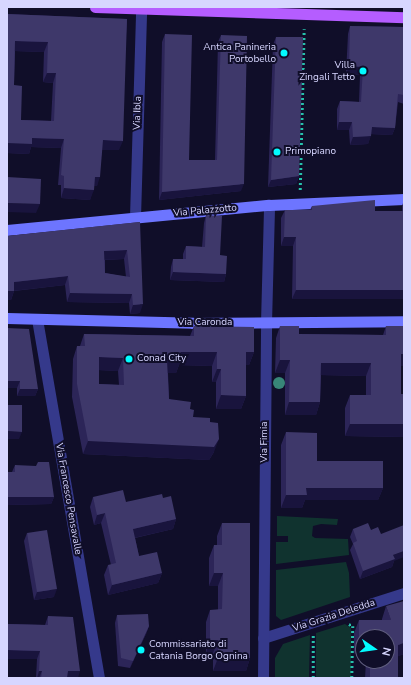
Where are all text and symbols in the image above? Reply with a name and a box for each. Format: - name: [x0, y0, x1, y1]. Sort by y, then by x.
- place label: Antica Panineria Portobello: [203, 41, 276, 64]
- marker: Antica Panineria Portobello: [279, 48, 289, 58]
- place label: Villa Zingali Tetto: [299, 59, 355, 82]
- marker: Villa Zingali Tetto: [358, 66, 368, 76]
- street label: Via Ibla: [131, 96, 145, 130]
- place label: Primopiano: [285, 146, 336, 158]
- marker: Primopiano: [272, 147, 282, 157]
- street label: Via Palazzotto: [173, 202, 237, 220]
- street label: Via Caronda: [178, 317, 232, 329]
- place label: Conad City: [137, 353, 186, 365]
- marker: Conad City: [124, 354, 134, 364]
- street label: Via Fimia: [259, 421, 271, 463]
- street label: Via Francesco Pensavalle: [52, 442, 84, 556]
- street label: Via Grazia Deledda: [291, 597, 377, 635]
- north arrow: [355, 629, 395, 669]
- place label: Commissariato di Catania Borgo Ognina: [149, 638, 248, 662]
- marker: Commissariato di Catania Borgo Ognina: [136, 645, 146, 655]
- text: N: [378, 646, 394, 657]

